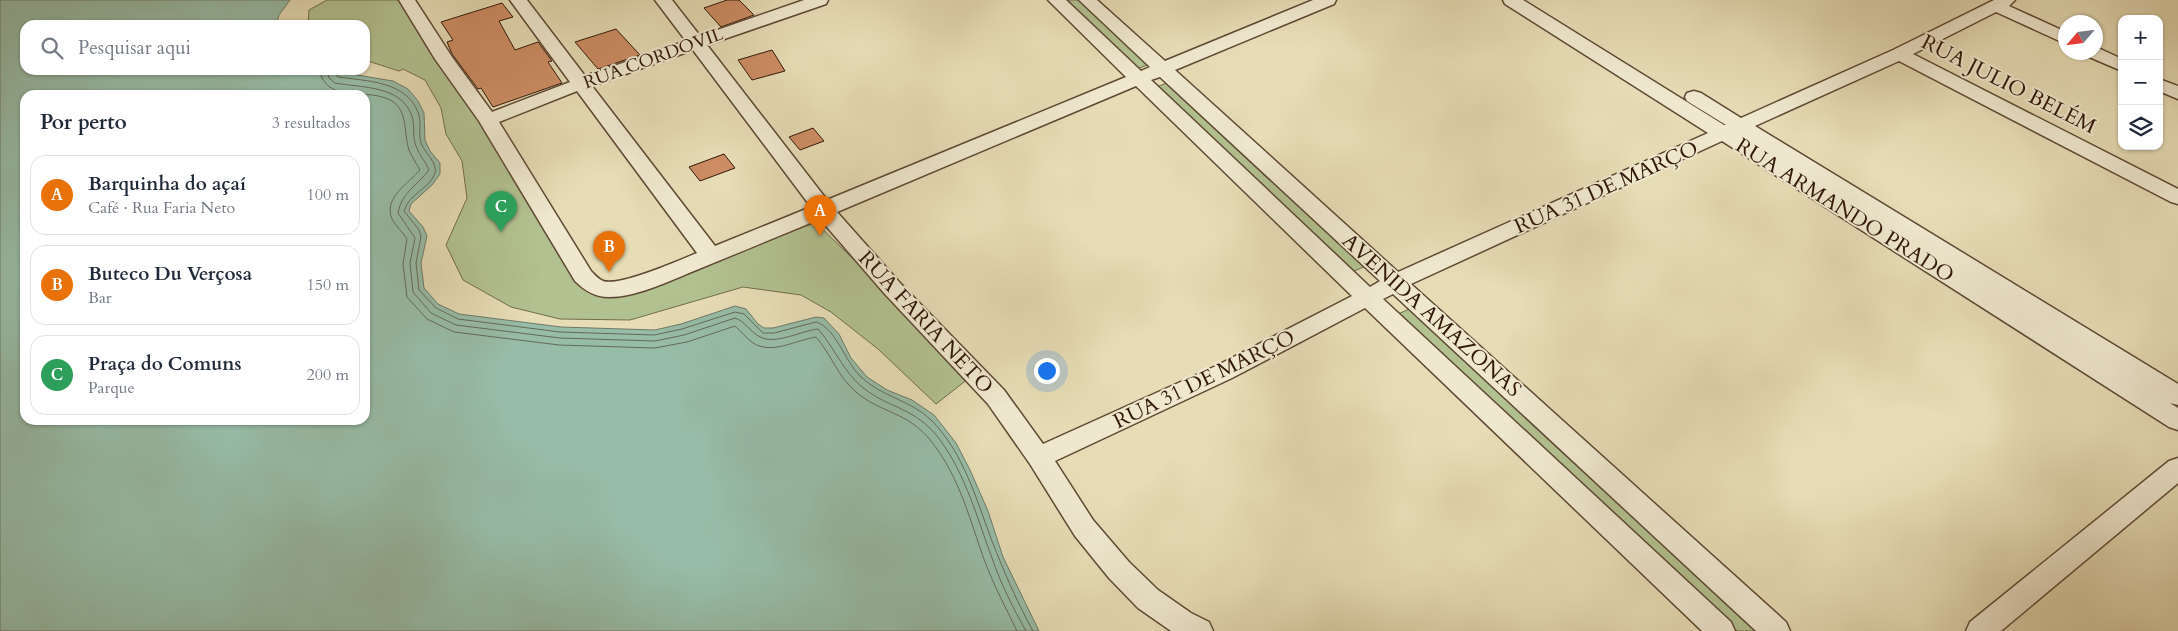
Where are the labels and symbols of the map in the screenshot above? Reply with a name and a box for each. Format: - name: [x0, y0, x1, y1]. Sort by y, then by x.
- north arrow: [2058, 15, 2103, 60]
- street label: RUA CORDOVIL: [580, 22, 727, 95]
- street label: RUA JULIO BELÉM: [1916, 28, 2101, 141]
- street label: RUA ARMANDO PRADO: [1730, 131, 1959, 290]
- street label: RUA 31 DE MARÇO: [1510, 134, 1703, 241]
- pin: C: [485, 191, 517, 232]
- pin: A: [804, 195, 836, 236]
- street label: AVENIDA AMAZONAS: [1336, 227, 1528, 404]
- pin: B: [593, 231, 625, 272]
- street label: RUA FARIA NETO: [852, 244, 1000, 400]
- street label: RUA 31 DE MARÇO: [1109, 323, 1300, 436]
- your location: [1034, 358, 1060, 384]

